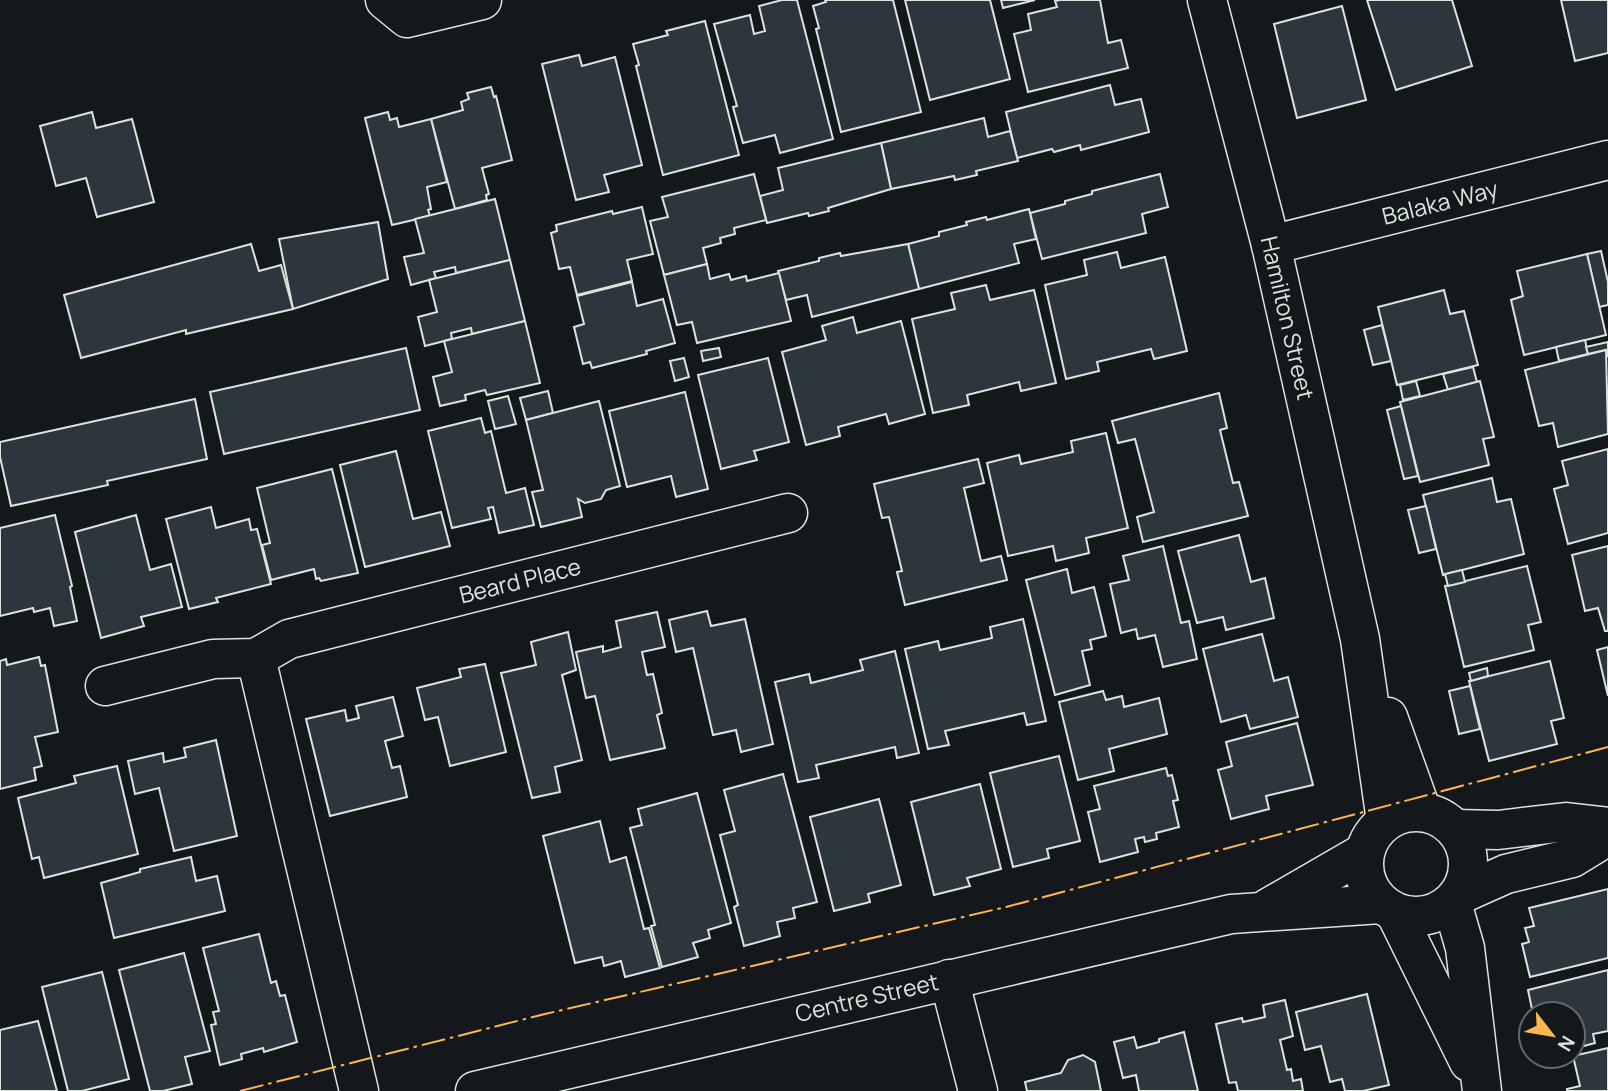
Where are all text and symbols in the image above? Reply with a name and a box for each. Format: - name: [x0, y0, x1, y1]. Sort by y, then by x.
- street label: Balaka Way: [1378, 172, 1501, 232]
- street label: Hamilton Street: [1254, 233, 1322, 403]
- street label: Beard Place: [456, 549, 584, 611]
- street label: Centre Street: [792, 965, 942, 1029]
- north arrow: [1517, 1000, 1587, 1070]
- text: N: [1552, 1031, 1581, 1056]

